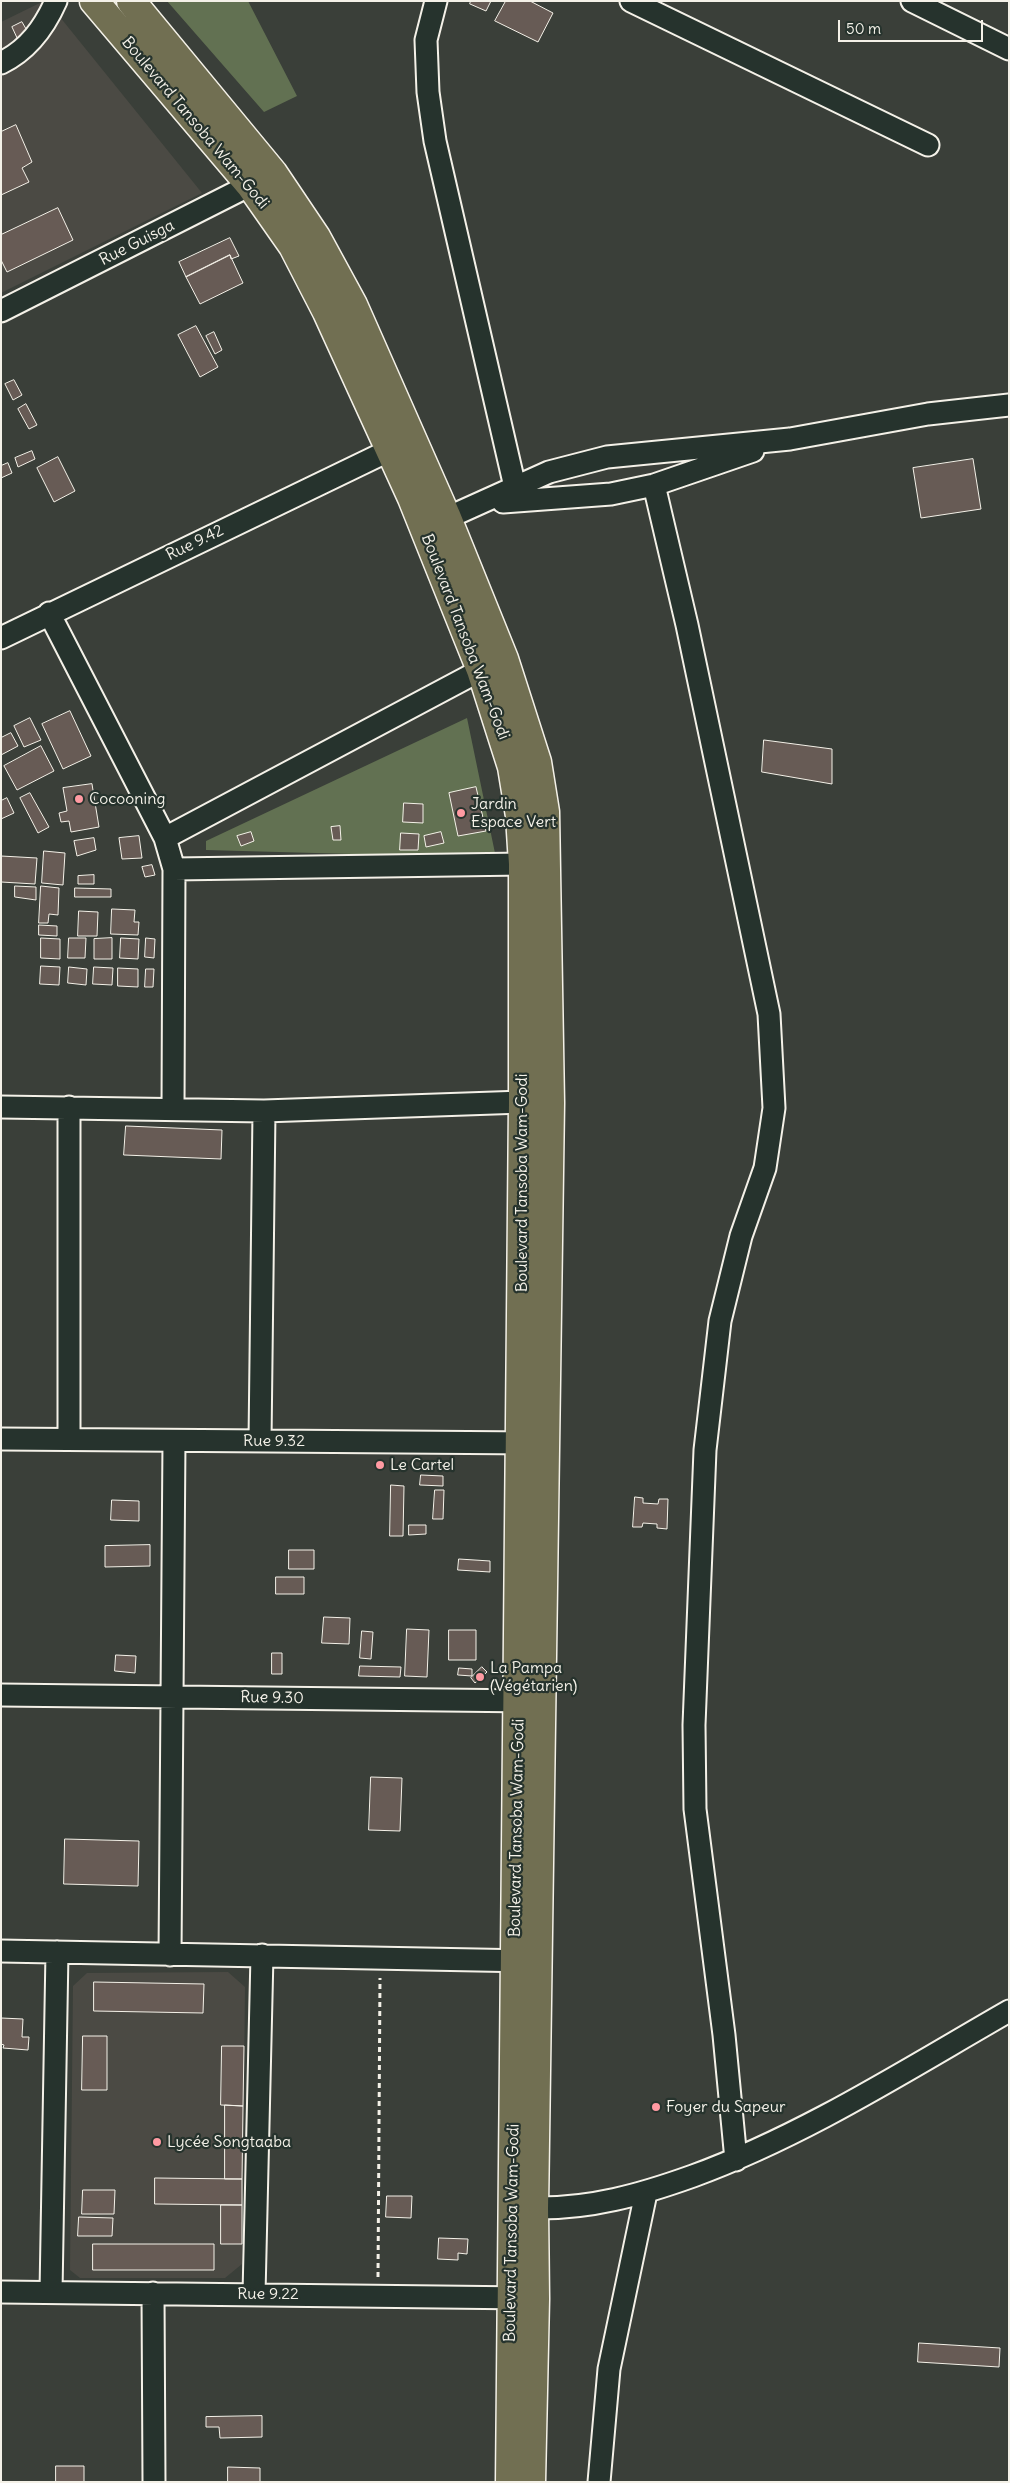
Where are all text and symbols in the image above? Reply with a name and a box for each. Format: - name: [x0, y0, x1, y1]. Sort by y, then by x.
- scale bar: [840, 10, 985, 42]
- text: 50 m: [846, 19, 881, 38]
- street label: Boulevard Tansoba Wam-Godi: [117, 33, 273, 213]
- street label: Rue Guisga: [96, 216, 178, 270]
- street label: Rue 9.42: [163, 521, 227, 565]
- street label: Boulevard Tansoba Wam-Godi: [417, 532, 513, 742]
- place label: Cocooning: [89, 789, 165, 809]
- marker: Cocooning: [73, 793, 85, 805]
- place label: Jardin Espace Vert: [471, 794, 556, 832]
- marker: Jardin Espace Vert: [455, 807, 467, 819]
- street label: Boulevard Tansoba Wam-Godi: [512, 1074, 532, 1292]
- street label: Rue 9.32: [243, 1431, 305, 1451]
- place label: Le Cartel: [390, 1455, 454, 1475]
- marker: Le Cartel: [374, 1459, 386, 1471]
- place label: La Pampa (Végétarien): [490, 1658, 577, 1696]
- marker: La Pampa (Végétarien): [474, 1671, 486, 1683]
- street label: Rue 9.30: [240, 1688, 304, 1708]
- street label: Boulevard Tansoba Wam-Godi: [505, 1719, 529, 1937]
- place label: Foyer du Sapeur: [666, 2097, 786, 2117]
- marker: Foyer du Sapeur: [650, 2101, 662, 2113]
- street label: Boulevard Tansoba Wam-Godi: [500, 2124, 524, 2342]
- place label: Lycée Songtaaba: [167, 2132, 291, 2152]
- marker: Lycée Songtaaba: [151, 2136, 163, 2148]
- street label: Rue 9.22: [237, 2284, 299, 2304]

